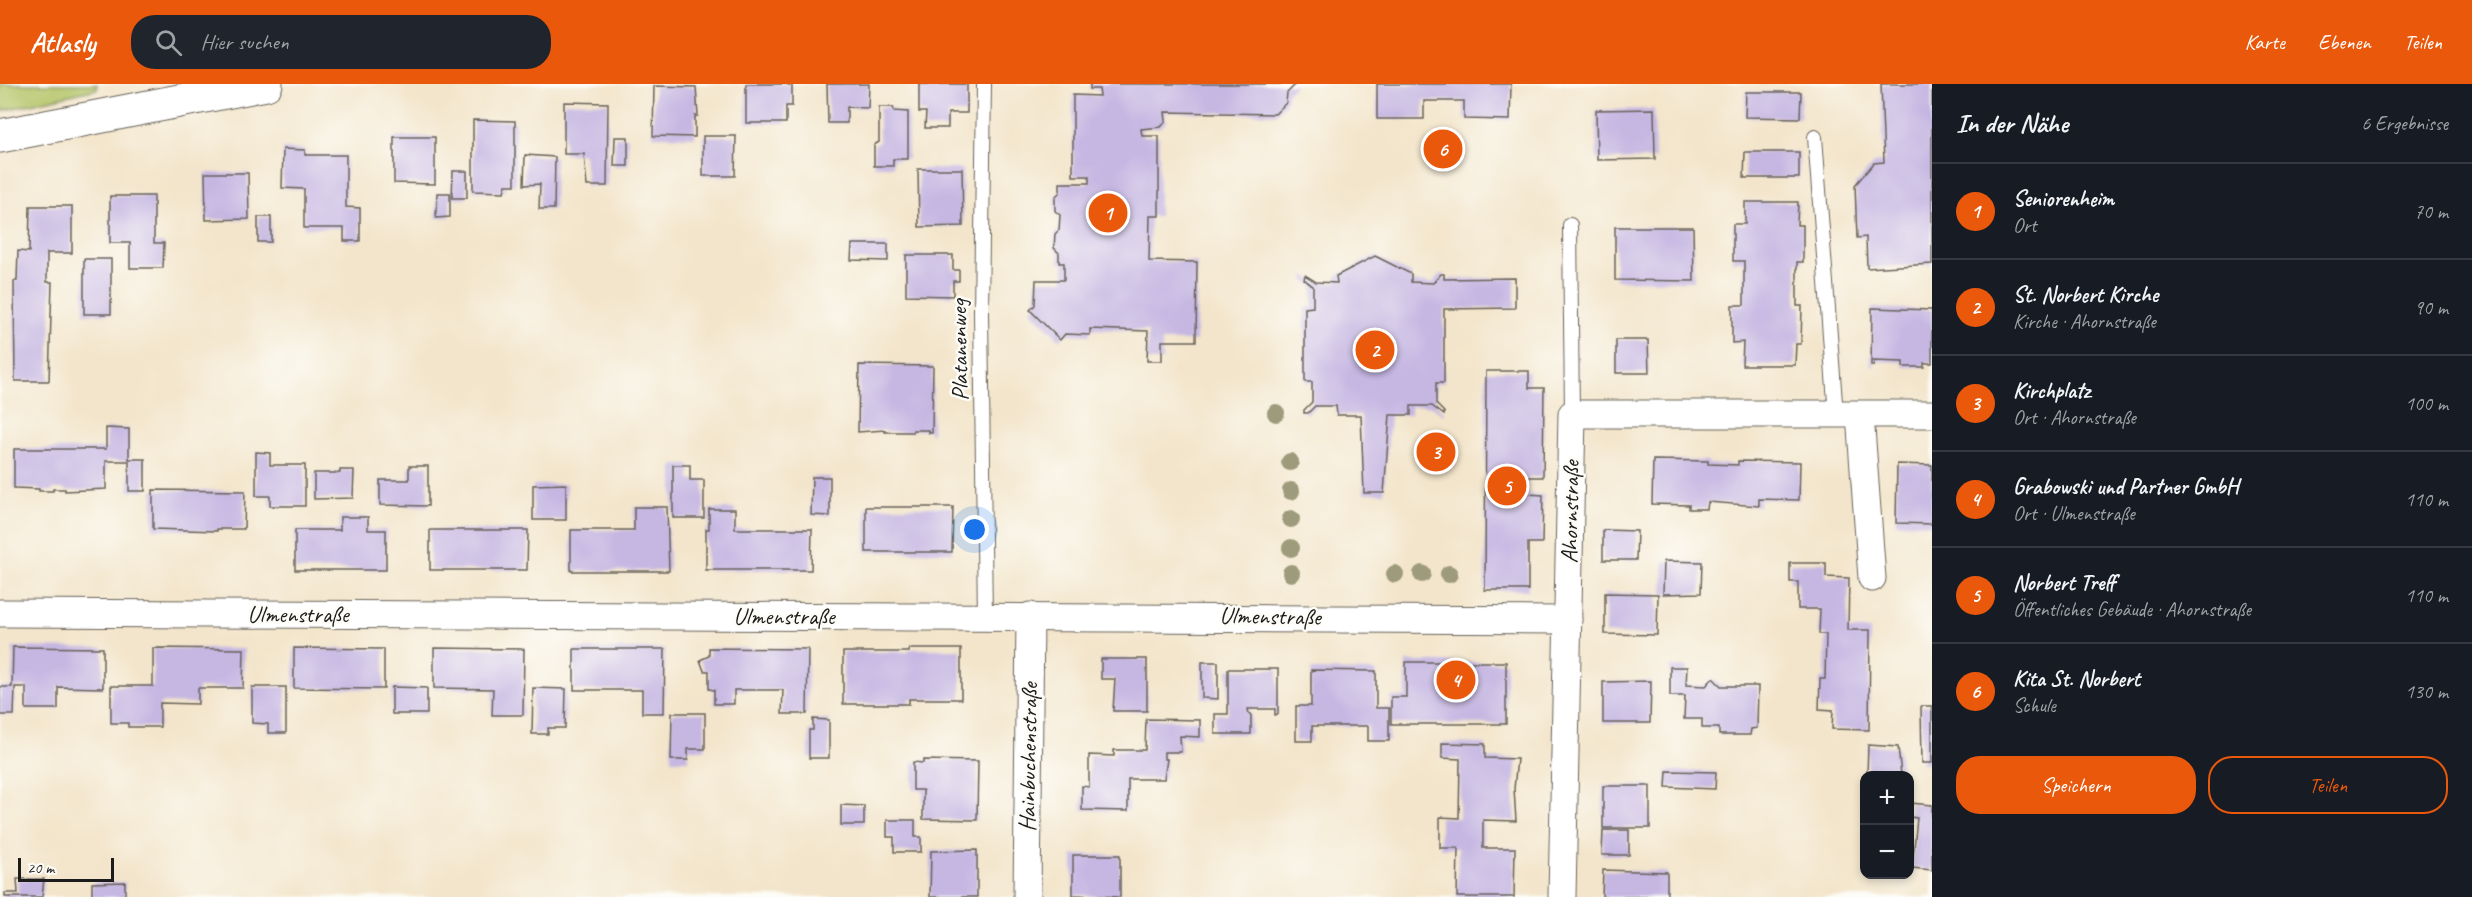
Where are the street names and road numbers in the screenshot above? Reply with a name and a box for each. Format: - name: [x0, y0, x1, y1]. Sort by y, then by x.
- street label: Platanenweg: [943, 297, 975, 401]
- street label: Ahornstraße: [1554, 458, 1586, 564]
- street label: Ulmenstraße: [247, 599, 351, 629]
- street label: Ulmenstraße: [1219, 600, 1323, 632]
- street label: Ulmenstraße: [733, 601, 837, 631]
- street label: Hainbuchenstraße: [1012, 680, 1044, 832]

